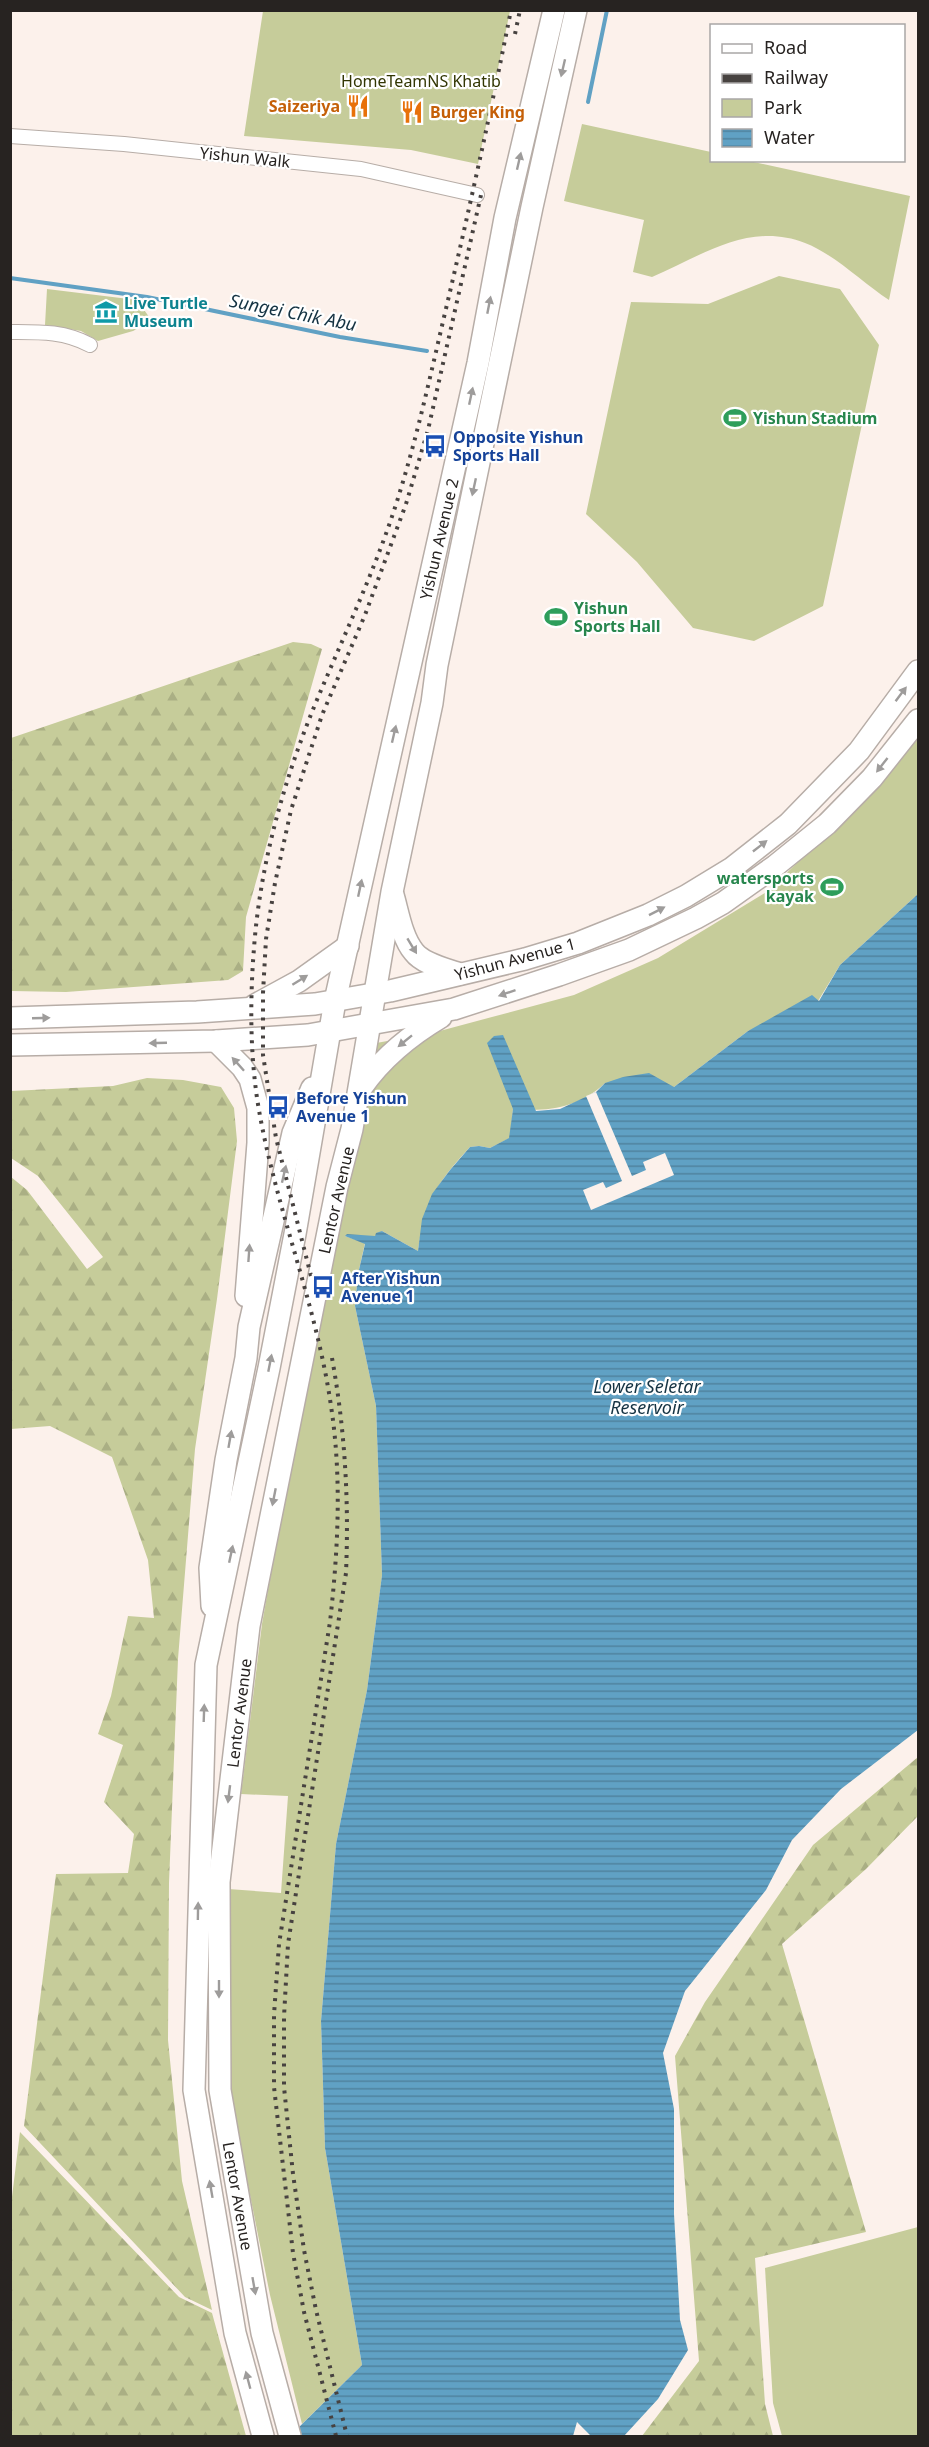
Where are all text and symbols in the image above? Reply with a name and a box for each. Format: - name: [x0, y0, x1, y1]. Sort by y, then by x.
- legend: [710, 24, 905, 162]
- text: Road: [764, 35, 807, 59]
- one-way arrow: [558, 58, 568, 77]
- text: Railway: [764, 65, 829, 89]
- park label: HomeTeamNS Khatib: [341, 70, 501, 92]
- restaurant icon: Saizeriya: [345, 93, 371, 119]
- place label: Saizeriya: [269, 95, 340, 117]
- text: Park: [764, 95, 802, 119]
- restaurant icon: Burger King: [399, 99, 425, 125]
- place label: Burger King: [430, 101, 525, 123]
- text: Water: [764, 125, 815, 149]
- street label: Yishun Walk: [199, 141, 292, 173]
- one-way arrow: [514, 152, 524, 170]
- water label: Sungei Chik Abu: [228, 288, 359, 336]
- place label: Live Turtle Museum: [124, 292, 208, 332]
- one-way arrow: [485, 295, 494, 314]
- museum icon: Live Turtle Museum: [93, 299, 119, 325]
- one-way arrow: [466, 387, 476, 405]
- sports icon: Yishun Stadium: [722, 405, 748, 431]
- place label: Yishun Stadium: [753, 407, 877, 429]
- place label: Opposite Yishun Sports Hall: [453, 426, 583, 466]
- bus stop icon: Opposite Yishun Sports Hall: [422, 433, 448, 459]
- street label: Yishun Avenue 2: [414, 476, 464, 602]
- one-way arrow: [469, 478, 478, 497]
- place label: Yishun Sports Hall: [574, 597, 661, 637]
- sports icon: Yishun Sports Hall: [543, 604, 569, 630]
- one-way arrow: [895, 687, 907, 702]
- one-way arrow: [389, 725, 399, 743]
- one-way arrow: [877, 758, 889, 773]
- one-way arrow: [752, 840, 768, 853]
- place label: watersports kayak: [717, 867, 814, 907]
- sports icon: watersports kayak: [819, 874, 845, 900]
- one-way arrow: [356, 879, 365, 898]
- one-way arrow: [649, 906, 666, 916]
- street label: Yishun Avenue 1: [452, 932, 578, 986]
- one-way arrow: [406, 938, 417, 954]
- one-way arrow: [292, 975, 308, 986]
- one-way arrow: [498, 989, 516, 999]
- one-way arrow: [31, 1013, 50, 1023]
- one-way arrow: [398, 1034, 413, 1047]
- one-way arrow: [148, 1038, 167, 1047]
- one-way arrow: [231, 1056, 245, 1071]
- place label: Before Yishun Avenue 1: [296, 1087, 407, 1127]
- bus stop icon: Before Yishun Avenue 1: [265, 1094, 291, 1120]
- street label: Lentor Avenue: [313, 1144, 359, 1256]
- one-way arrow: [280, 1164, 289, 1183]
- one-way arrow: [244, 1244, 254, 1263]
- place label: After Yishun Avenue 1: [341, 1267, 440, 1307]
- bus stop icon: After Yishun Avenue 1: [310, 1274, 336, 1300]
- one-way arrow: [266, 1354, 275, 1373]
- water label: Lower Seletar Reservoir: [593, 1374, 701, 1419]
- one-way arrow: [226, 1429, 235, 1448]
- one-way arrow: [269, 1487, 278, 1506]
- one-way arrow: [226, 1545, 236, 1564]
- street label: Lentor Avenue: [221, 1657, 257, 1769]
- one-way arrow: [199, 1704, 209, 1723]
- one-way arrow: [224, 1785, 234, 1804]
- one-way arrow: [193, 1902, 203, 1921]
- one-way arrow: [214, 1979, 224, 1998]
- street label: Lentor Avenue: [218, 2140, 258, 2252]
- one-way arrow: [206, 2179, 215, 2198]
- one-way arrow: [250, 2276, 259, 2295]
- one-way arrow: [243, 2371, 252, 2389]

